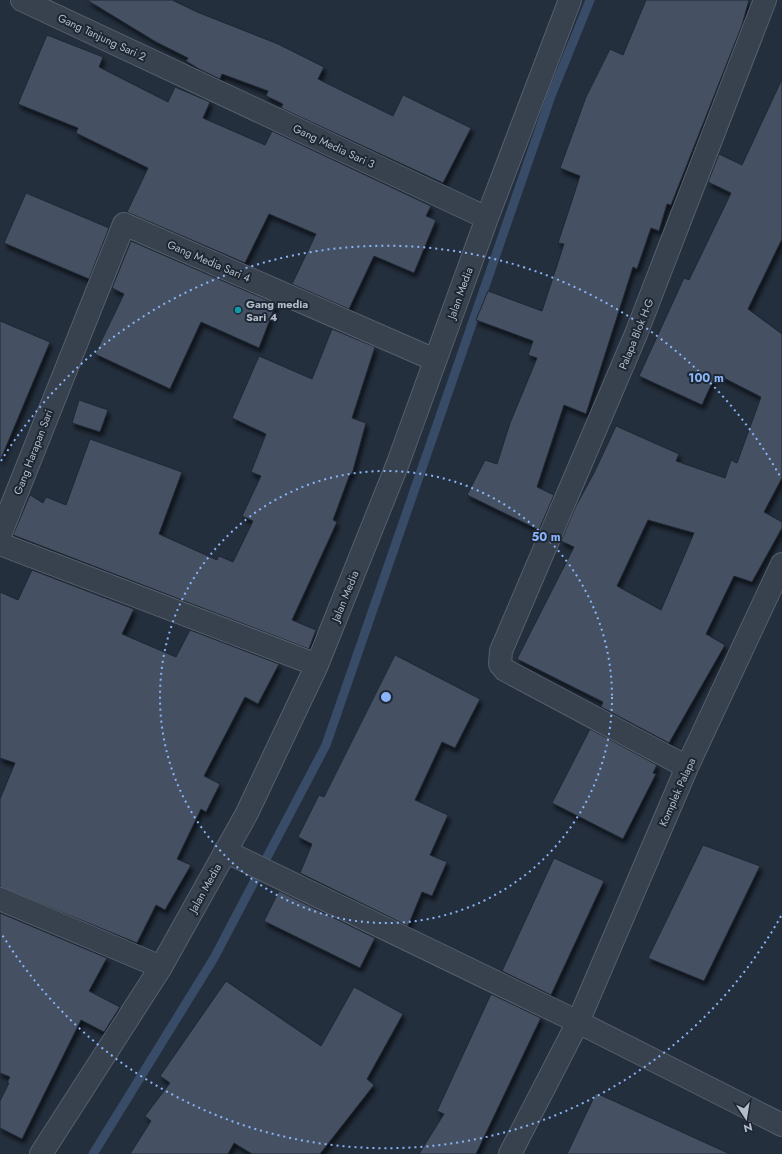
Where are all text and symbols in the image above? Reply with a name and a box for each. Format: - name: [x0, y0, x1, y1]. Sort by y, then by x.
- street label: Gang Tanjung Sari 2: [55, 10, 149, 64]
- street label: Gang Media Sari 3: [290, 120, 378, 172]
- street label: Gang Media Sari 4: [165, 236, 254, 286]
- street label: Jalan Media: [443, 265, 477, 323]
- place label: Gang media Sari 4: [246, 296, 308, 325]
- street label: Palapa Blok H-G: [614, 296, 658, 372]
- marker: Gang media Sari 4: [233, 305, 243, 315]
- text: 100 m: [688, 369, 724, 387]
- street label: Gang Harapan Sari: [9, 407, 57, 497]
- text: 50 m: [531, 528, 561, 546]
- street label: Jalan Media: [327, 568, 362, 626]
- centre of rings: [379, 690, 393, 704]
- street label: Komplek Palapa: [655, 755, 699, 829]
- street label: Jalan Media: [184, 861, 225, 917]
- north arrow: [726, 1098, 766, 1138]
- text: N: [742, 1119, 754, 1137]

